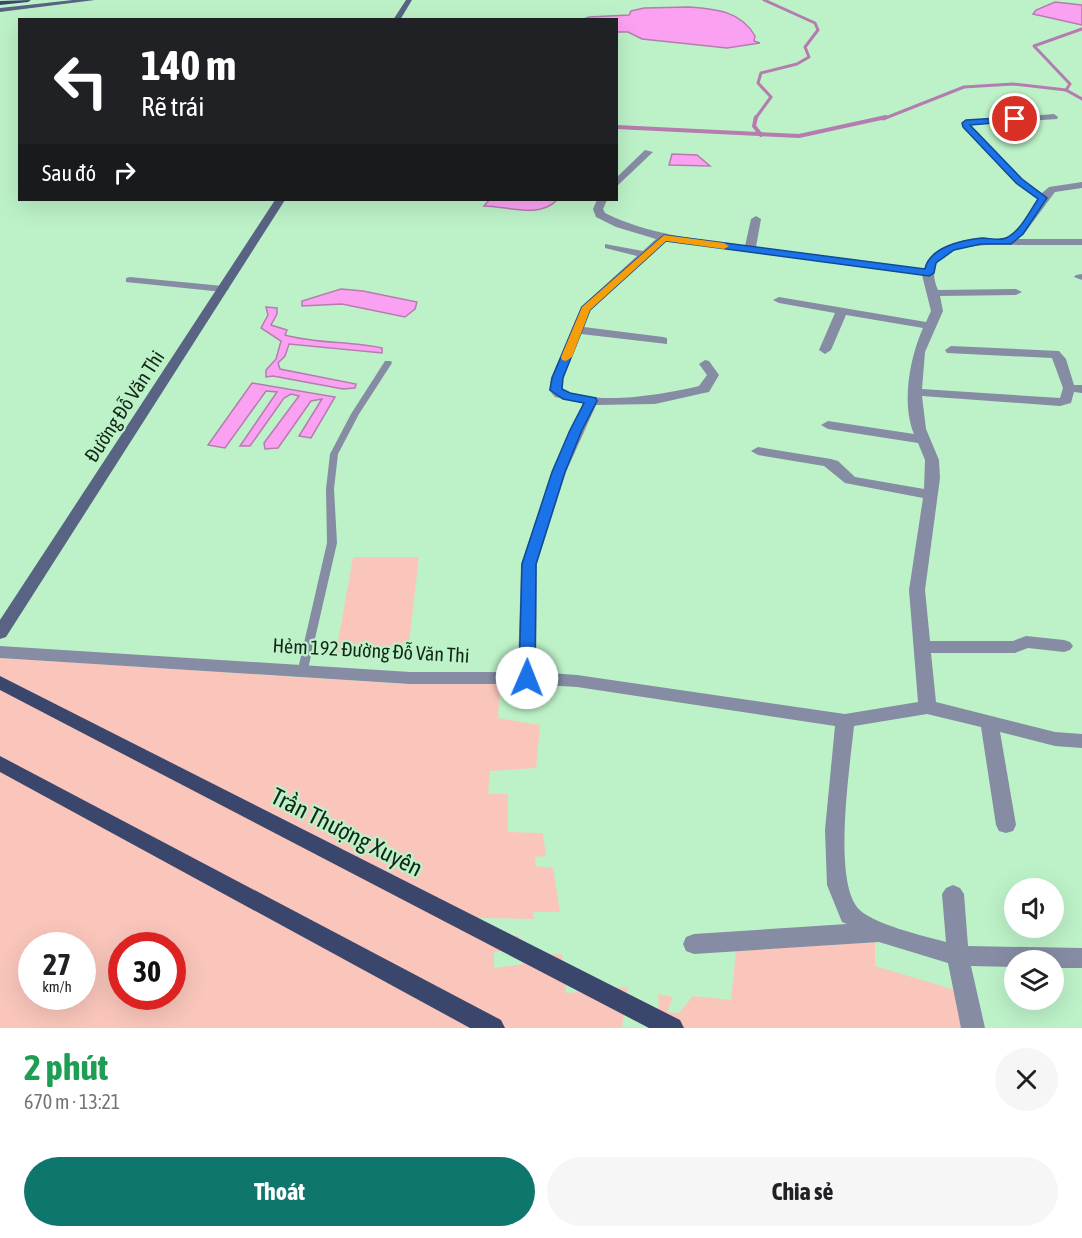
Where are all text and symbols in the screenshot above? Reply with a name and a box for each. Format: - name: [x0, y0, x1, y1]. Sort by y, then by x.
- text: 140 m: [141, 41, 236, 89]
- icon: left: [42, 42, 120, 120]
- text: Rẽ trái: [141, 91, 204, 122]
- pin: [989, 93, 1040, 144]
- icon: arrive: [998, 102, 1031, 135]
- icon: right: [108, 156, 141, 189]
- text: Sau đó: [42, 160, 96, 186]
- street label: Đường Đỗ Văn Thi: [79, 346, 169, 466]
- street label: Hẻm 192 Đường Đỗ Văn Thi: [272, 633, 470, 667]
- position arrow: [495, 646, 559, 710]
- street label: Trần Thượng Xuyên: [267, 782, 427, 882]
- map controls: [1004, 878, 1064, 1010]
- button: sound: [1004, 878, 1064, 938]
- speed limit sign: 30: [108, 932, 186, 1010]
- text: 27: [43, 947, 71, 981]
- button: layers: [1004, 950, 1064, 1010]
- text: km/h: [42, 978, 72, 995]
- text: 2 phút: [24, 1046, 108, 1088]
- button: close: [995, 1048, 1058, 1111]
- text: 670 m · 13:21: [24, 1090, 120, 1113]
- button: Thoát: [24, 1157, 535, 1226]
- button: Chia sẻ: [547, 1157, 1058, 1226]

